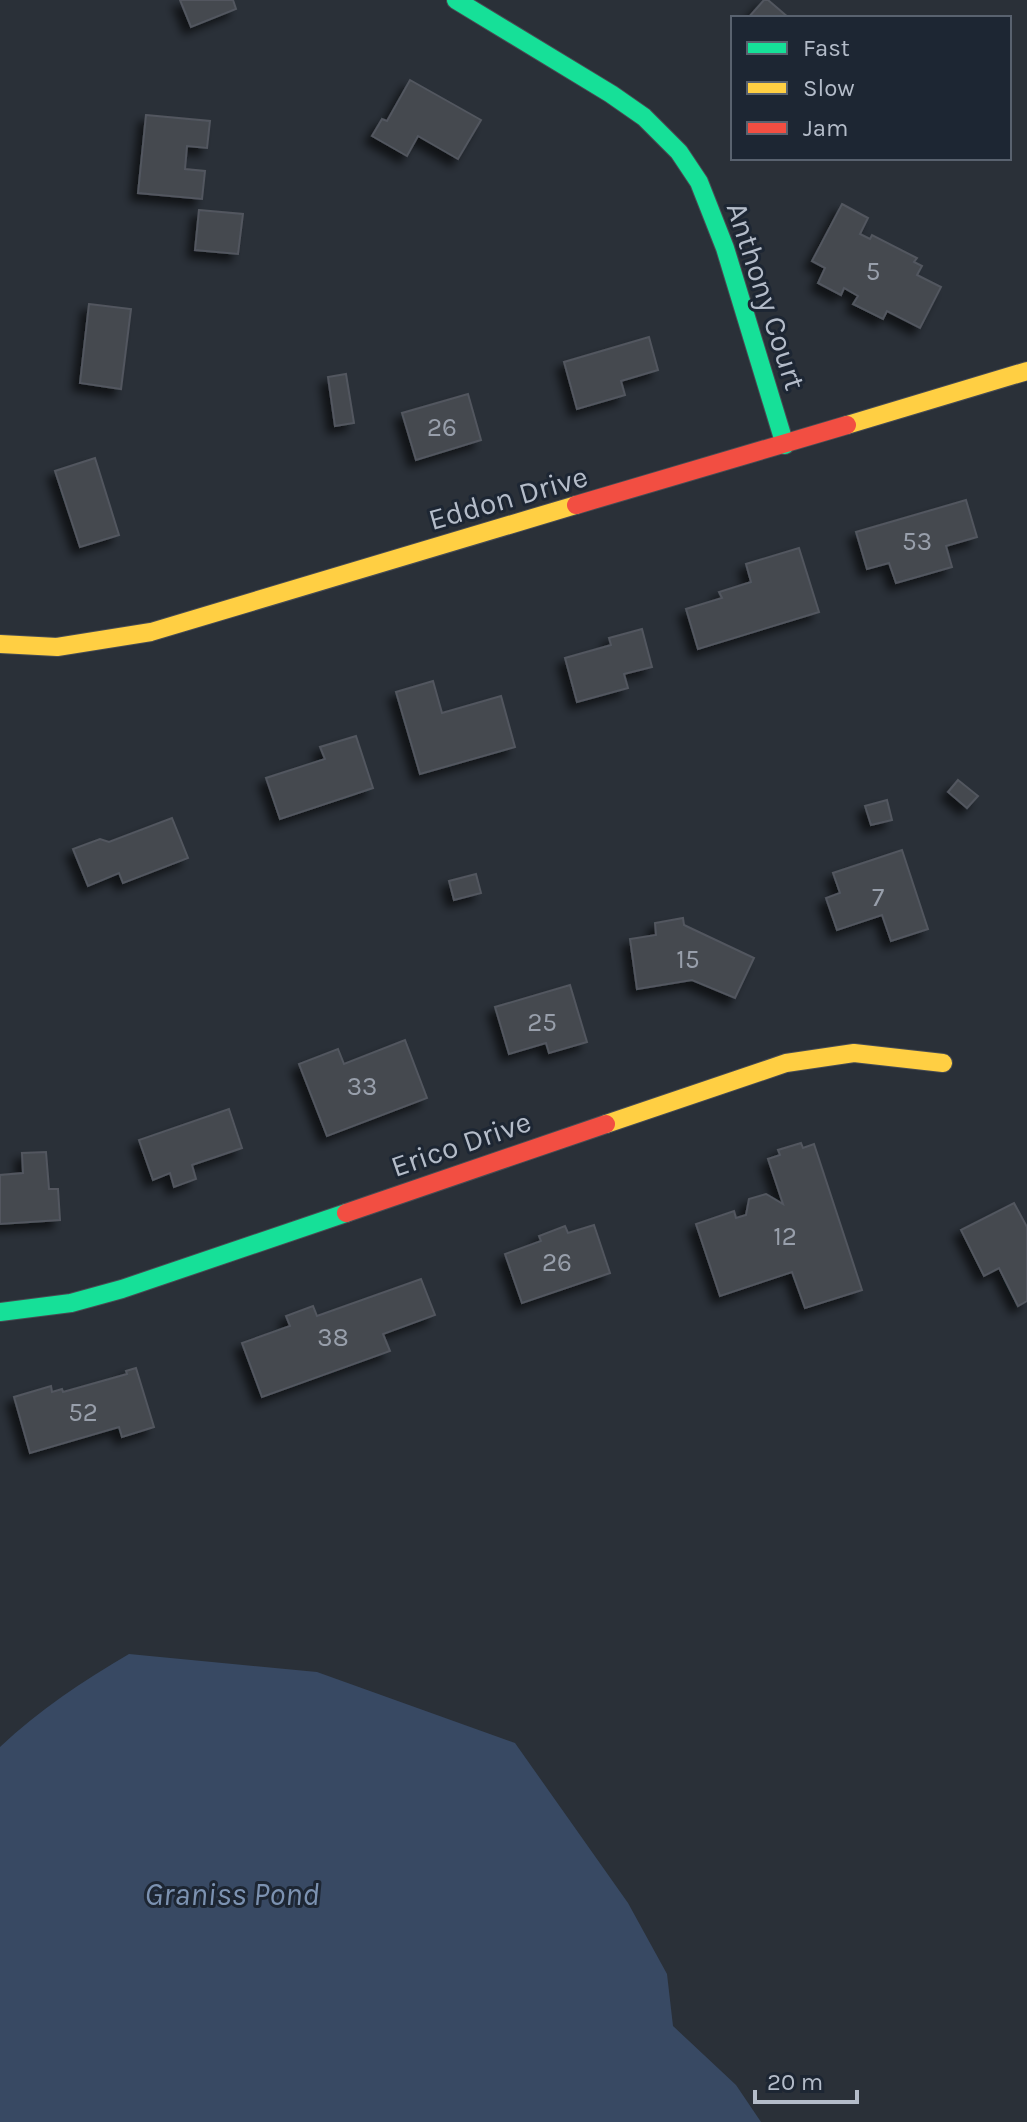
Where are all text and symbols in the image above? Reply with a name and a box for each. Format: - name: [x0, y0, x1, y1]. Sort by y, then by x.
- legend: [731, 16, 1011, 160]
- text: Fast: [803, 34, 850, 62]
- text: Slow: [803, 74, 855, 102]
- text: Jam: [803, 114, 848, 142]
- street label: Anthony Court: [719, 198, 813, 394]
- house number: 5: [866, 256, 880, 287]
- house number: 26: [427, 412, 457, 443]
- street label: Eddon Drive: [424, 458, 592, 538]
- house number: 53: [902, 526, 932, 557]
- house number: 7: [872, 882, 884, 913]
- house number: 15: [676, 944, 700, 975]
- house number: 25: [527, 1007, 557, 1038]
- house number: 33: [347, 1071, 377, 1102]
- street label: Erico Drive: [386, 1103, 536, 1185]
- house number: 12: [773, 1221, 797, 1252]
- house number: 26: [542, 1247, 572, 1278]
- house number: 38: [317, 1322, 349, 1353]
- house number: 52: [68, 1397, 98, 1428]
- water label: Graniss Pond: [145, 1876, 319, 1913]
- scale bar: [755, 2054, 857, 2104]
- text: 20 m: [767, 2068, 823, 2096]

